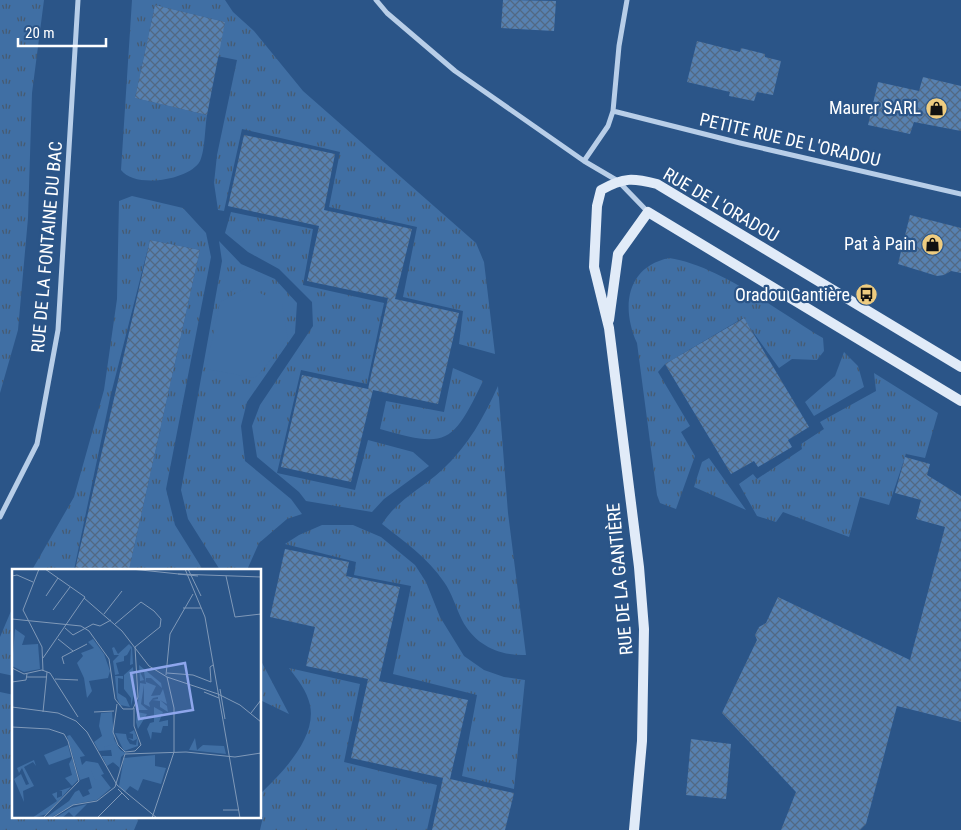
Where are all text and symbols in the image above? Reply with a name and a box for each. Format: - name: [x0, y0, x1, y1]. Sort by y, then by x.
- scale bar: [18, 15, 105, 47]
- text: 20 m: [25, 24, 55, 42]
- shop icon: Maurer SARL: [925, 96, 949, 120]
- place label: Maurer SARL: [829, 97, 921, 118]
- street label: PETITE RUE DE L'ORADOU: [698, 108, 883, 171]
- street label: RUE DE LA FONTAINE DU BAC: [27, 140, 66, 354]
- street label: RUE DE L'ORADOU: [660, 163, 783, 246]
- shop icon: Pat à Pain: [920, 232, 944, 256]
- place label: Pat à Pain: [844, 233, 916, 254]
- bus stop icon: Oradou Gantière: [854, 283, 878, 307]
- place label: Oradou Gantière: [735, 284, 850, 305]
- street label: RUE DE LA GANTIÈRE: [602, 502, 637, 656]
- inset map: [12, 569, 261, 818]

